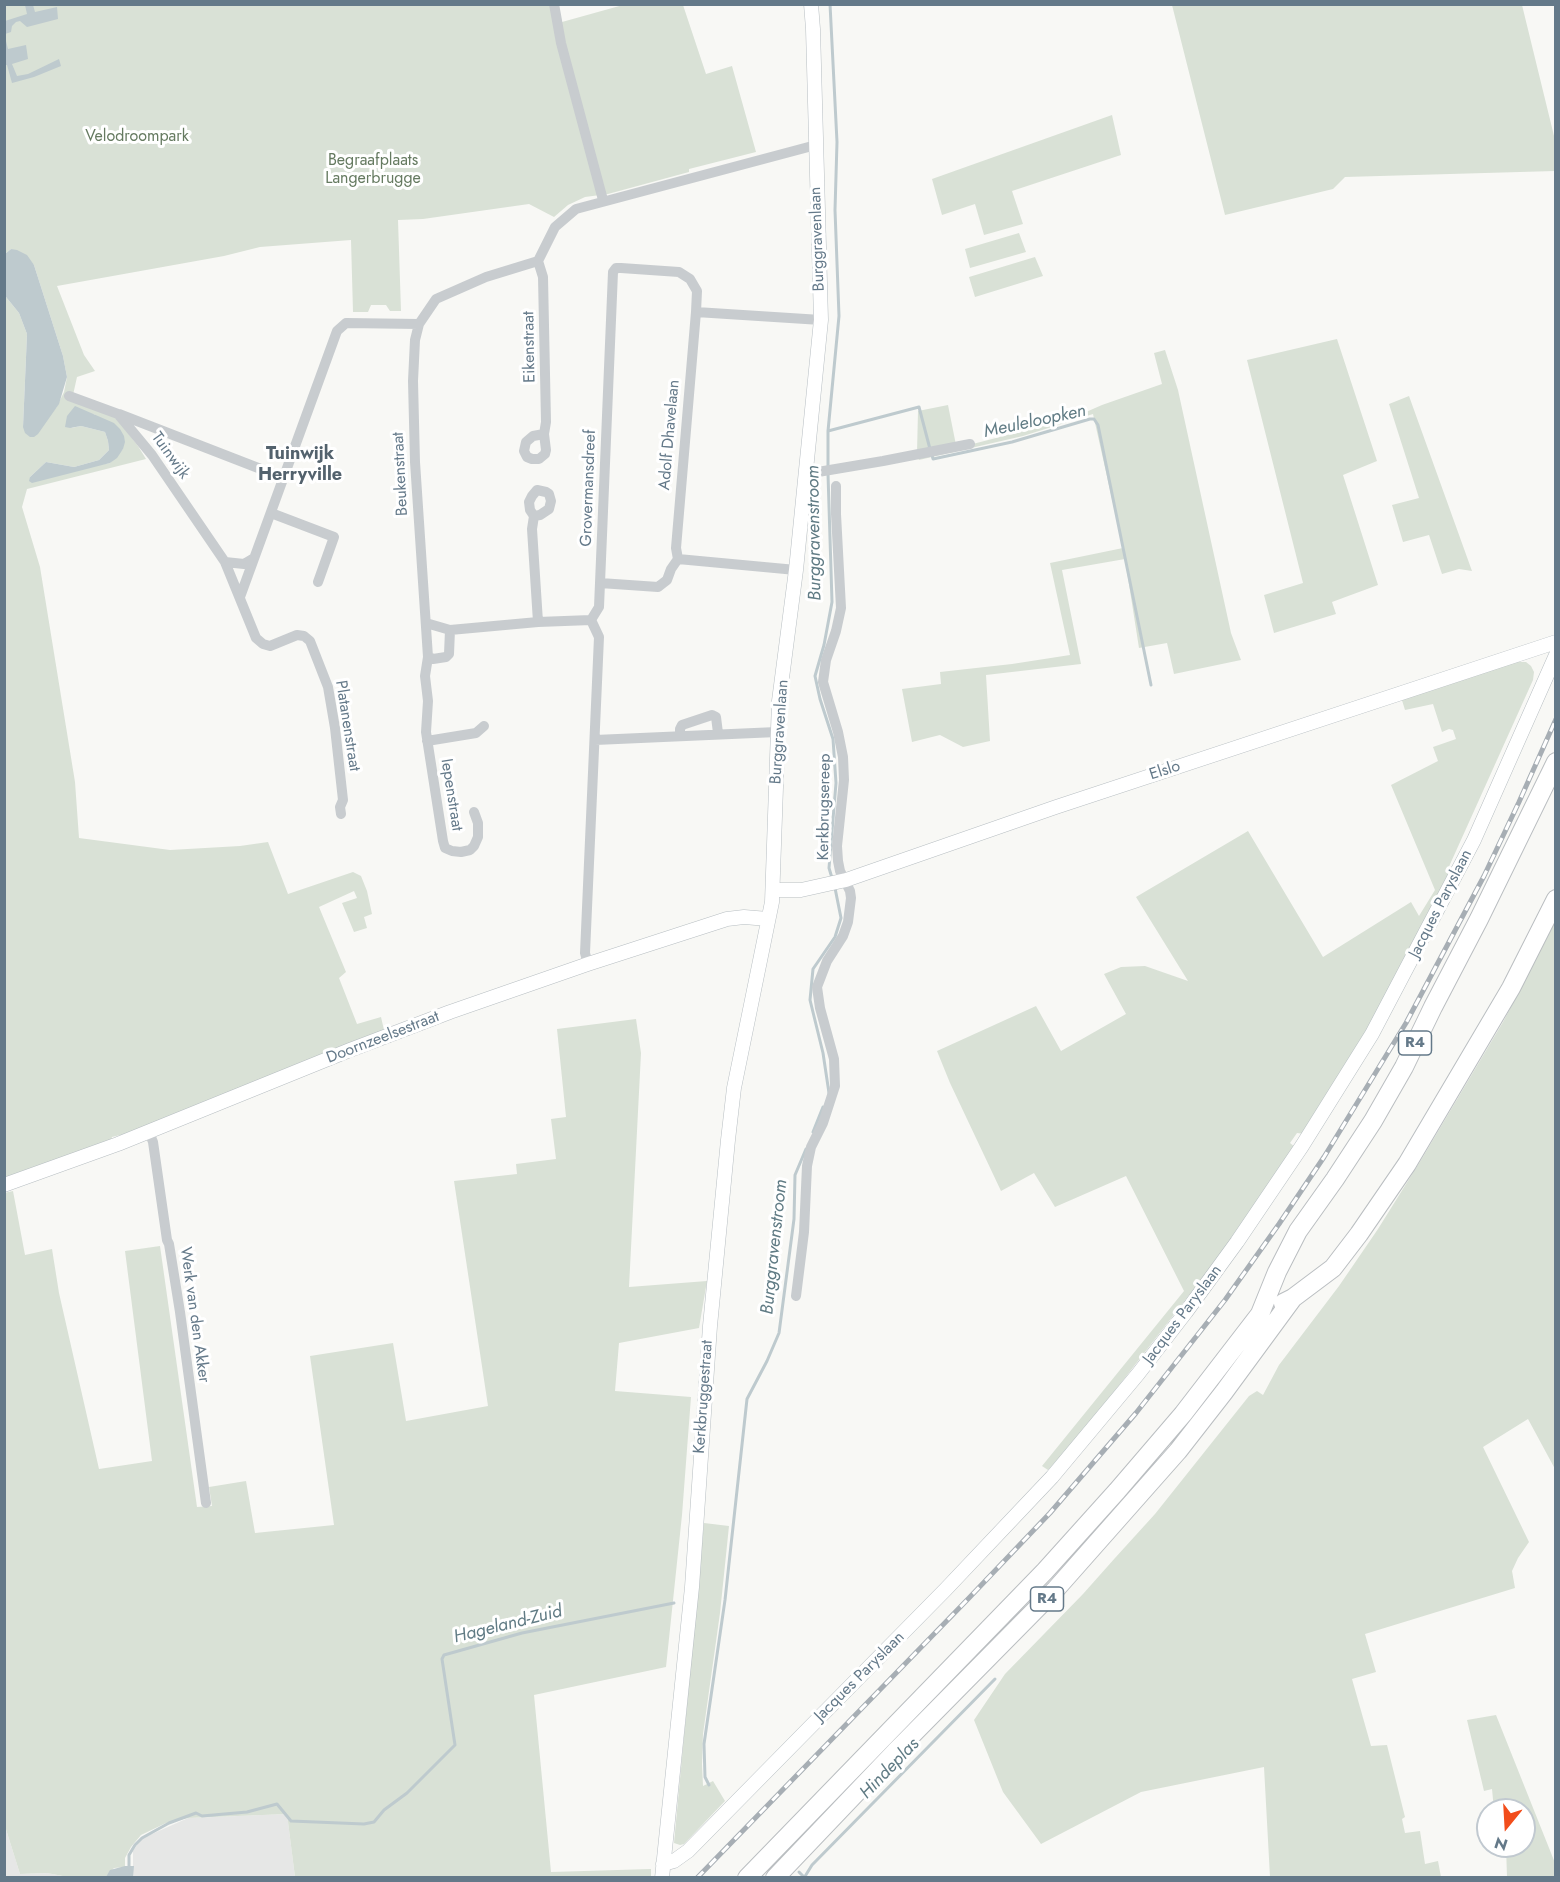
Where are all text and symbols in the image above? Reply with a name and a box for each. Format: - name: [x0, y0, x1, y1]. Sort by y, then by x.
- park label: Velodroompark: [85, 127, 189, 147]
- park label: Begraafplaats Langerbrugge: [325, 151, 421, 189]
- street label: Burggravenlaan: [807, 186, 829, 292]
- street label: Eikenstraat: [520, 311, 540, 383]
- street label: Adolf Dhavelaan: [656, 379, 684, 491]
- water label: Meuleloopken: [982, 401, 1088, 443]
- street label: Tuinwijk: [147, 429, 193, 483]
- street label: Grovermansdreef: [577, 429, 601, 547]
- street label: Beukenstraat: [389, 432, 413, 516]
- district label: Tuinwijk Herryville: [258, 444, 342, 486]
- water label: Burggravenstroom: [803, 465, 827, 601]
- street label: Platanenstraat: [330, 679, 364, 773]
- street label: Burggravenlaan: [767, 679, 793, 785]
- street label: Kerkbrugsereep: [814, 753, 836, 861]
- street label: Iepenstraat: [436, 757, 466, 833]
- street label: Elslo: [1147, 757, 1183, 785]
- street label: Jacques Paryslaan: [1405, 847, 1477, 961]
- street label: Doornzeelsestraat: [324, 1008, 442, 1068]
- road number: R4: [1398, 1031, 1432, 1055]
- water label: Burggravenstroom: [757, 1178, 793, 1316]
- street label: Werk van den Akker: [175, 1246, 213, 1384]
- street label: Jacques Paryslaan: [1139, 1262, 1227, 1368]
- street label: Kerkbruggestraat: [690, 1340, 718, 1454]
- road number: R4: [1030, 1587, 1064, 1611]
- water label: Hageland-Zuid: [452, 1601, 564, 1649]
- street label: Jacques Paryslaan: [811, 1628, 909, 1726]
- water label: Hindeplas: [856, 1734, 924, 1804]
- north arrow: [1476, 1798, 1536, 1858]
- text: N: [1491, 1831, 1511, 1857]

